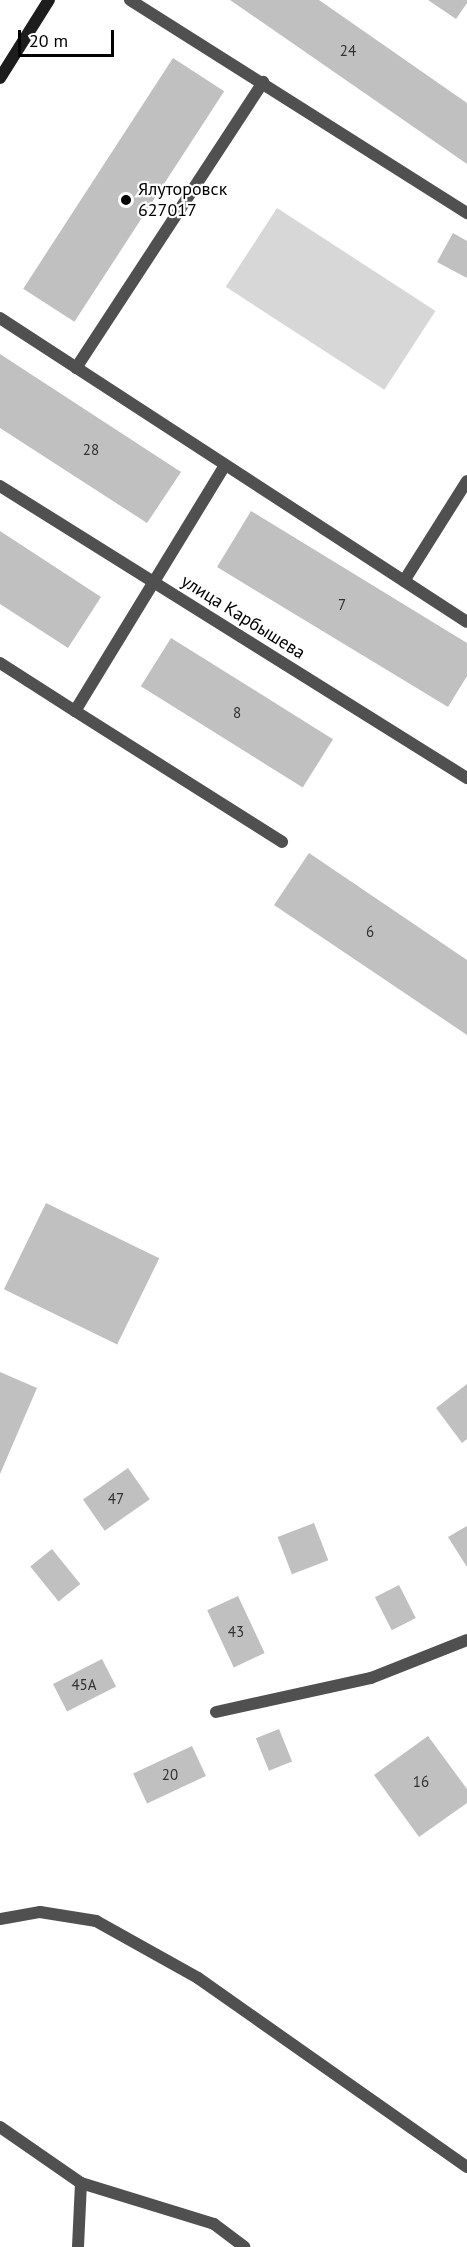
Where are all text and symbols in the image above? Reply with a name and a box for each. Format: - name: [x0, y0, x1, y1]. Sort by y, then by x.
- scale bar: [21, 18, 117, 56]
- text: 20 m: [29, 29, 68, 52]
- house number: 24: [340, 42, 356, 60]
- place label: Ялуторовск 627017: [138, 179, 227, 222]
- marker: Ялуторовск 627017: [119, 193, 133, 207]
- house number: 28: [83, 441, 99, 459]
- street label: улица Карбышева: [177, 570, 309, 664]
- house number: 7: [338, 596, 346, 614]
- house number: 8: [233, 704, 241, 722]
- house number: 6: [366, 923, 374, 941]
- house number: 47: [108, 1490, 124, 1508]
- house number: 43: [228, 1623, 244, 1641]
- house number: 45А: [71, 1676, 97, 1694]
- house number: 20: [162, 1766, 178, 1784]
- house number: 16: [413, 1773, 429, 1791]

